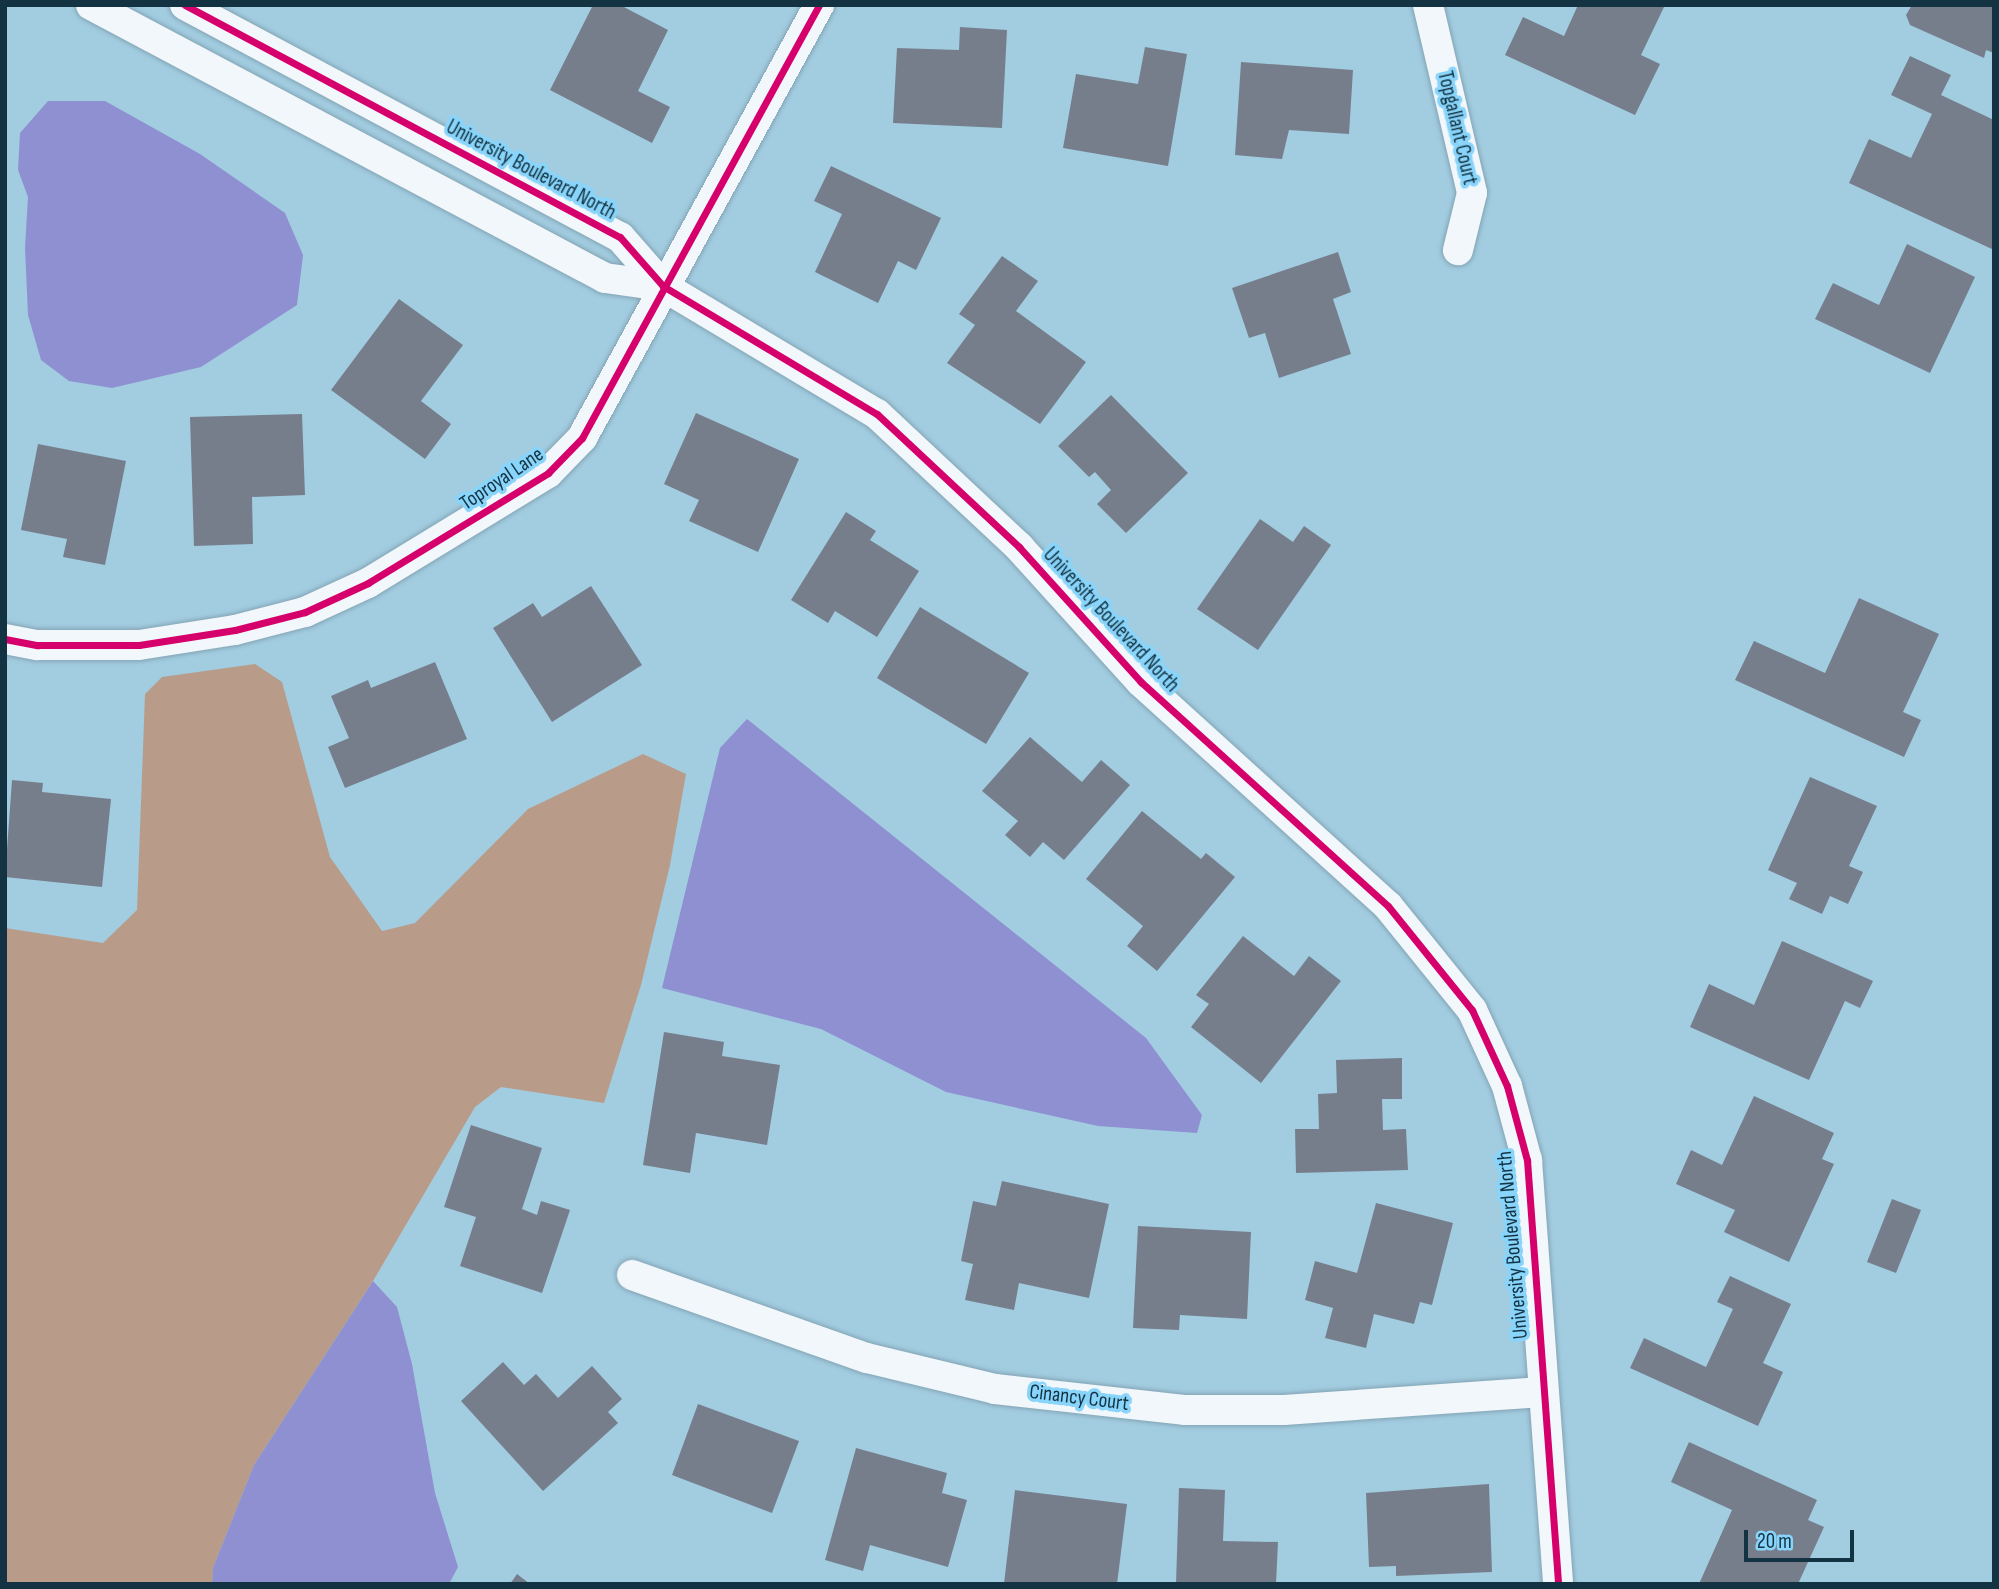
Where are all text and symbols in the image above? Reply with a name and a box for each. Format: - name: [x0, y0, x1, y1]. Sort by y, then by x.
- street label: Topgallant Court: [1432, 69, 1482, 187]
- street label: University Boulevard North: [442, 115, 620, 225]
- street label: Toproyal Lane: [455, 442, 549, 516]
- street label: University Boulevard North: [1037, 542, 1185, 698]
- street label: University Boulevard North: [1492, 1150, 1534, 1340]
- street label: Cinancy Court: [1028, 1379, 1130, 1417]
- scale bar: [1747, 1516, 1857, 1560]
- text: 20 m: [1757, 1529, 1792, 1554]

